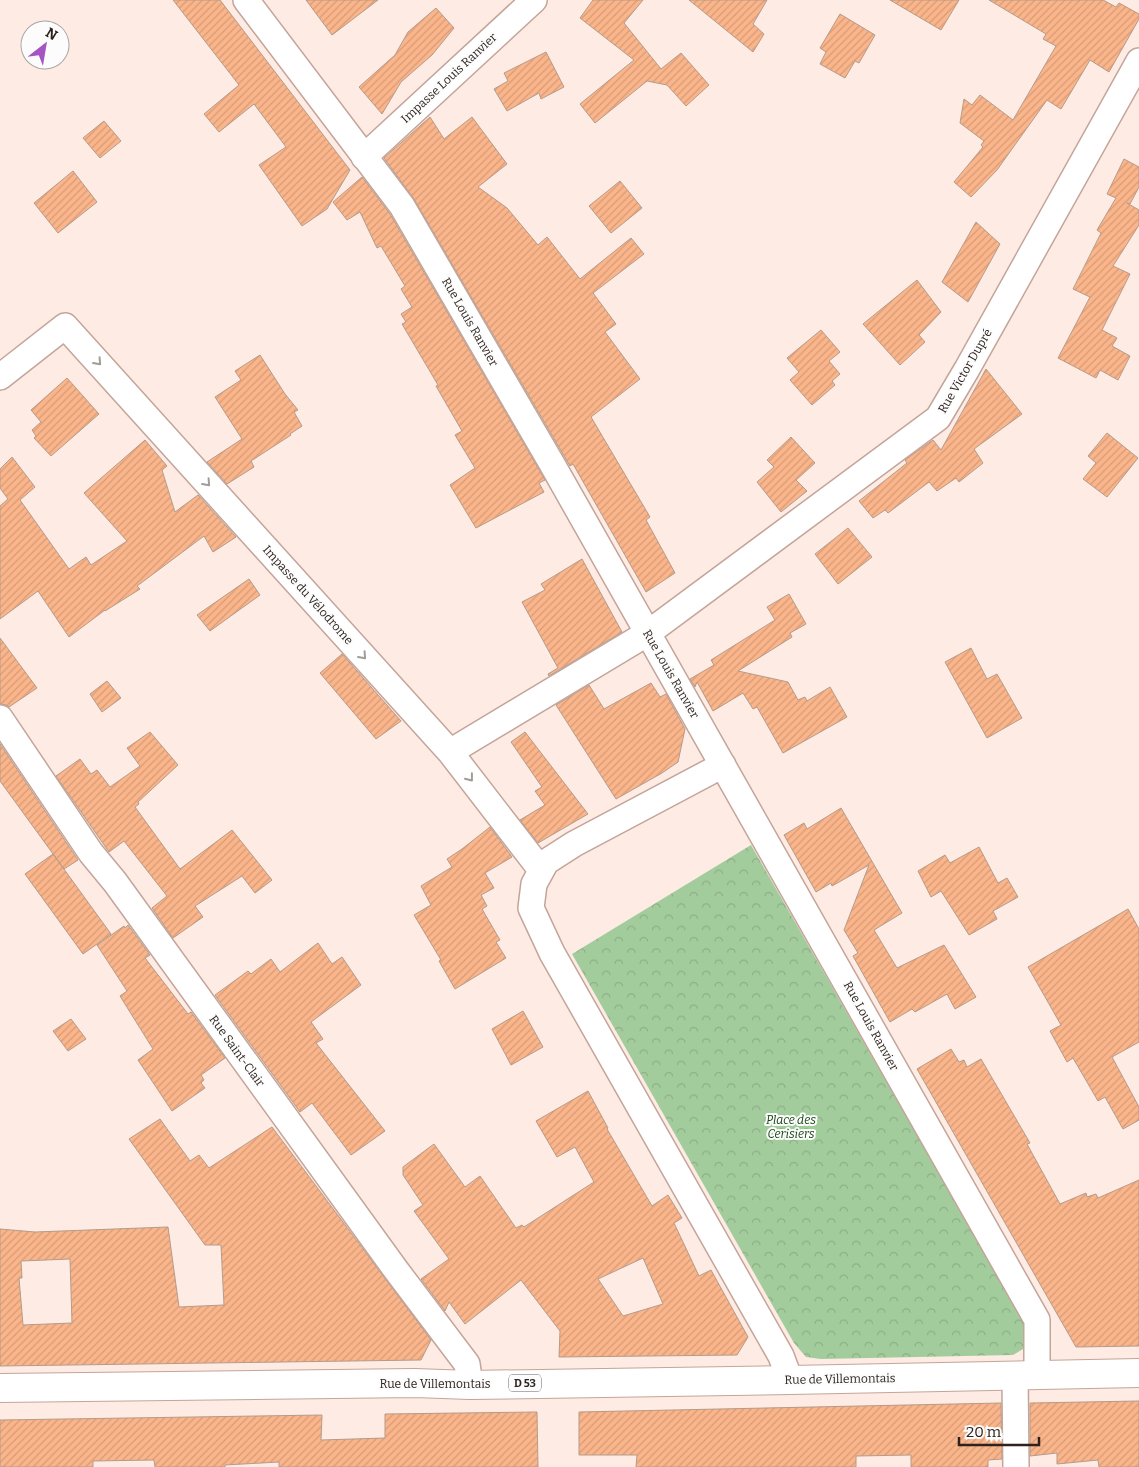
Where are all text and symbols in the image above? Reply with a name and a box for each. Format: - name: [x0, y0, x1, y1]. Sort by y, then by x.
- north arrow: [20, 20, 70, 70]
- text: N: [42, 24, 61, 44]
- street label: Impasse Louis Ranvier: [398, 30, 500, 126]
- street label: Rue Louis Ranvier: [439, 275, 501, 369]
- street label: Rue Victor Dupré: [935, 326, 995, 416]
- one-way arrow: [92, 357, 101, 366]
- one-way arrow: [201, 477, 210, 486]
- street label: Impasse du Vélodrome: [260, 543, 356, 647]
- street label: Rue Louis Ranvier: [640, 627, 702, 721]
- one-way arrow: [357, 650, 366, 659]
- one-way arrow: [464, 772, 472, 781]
- street label: Rue Louis Ranvier: [841, 979, 902, 1074]
- street label: Rue Saint-Clair: [206, 1013, 268, 1090]
- park label: Place des Cerisiers: [766, 1113, 816, 1141]
- street label: Rue de Villemontais: [784, 1371, 896, 1387]
- road number: D 53: [509, 1375, 541, 1392]
- street label: Rue de Villemontais: [379, 1377, 491, 1391]
- scale bar: [959, 1414, 1039, 1446]
- text: 20 m: [966, 1423, 1002, 1441]

